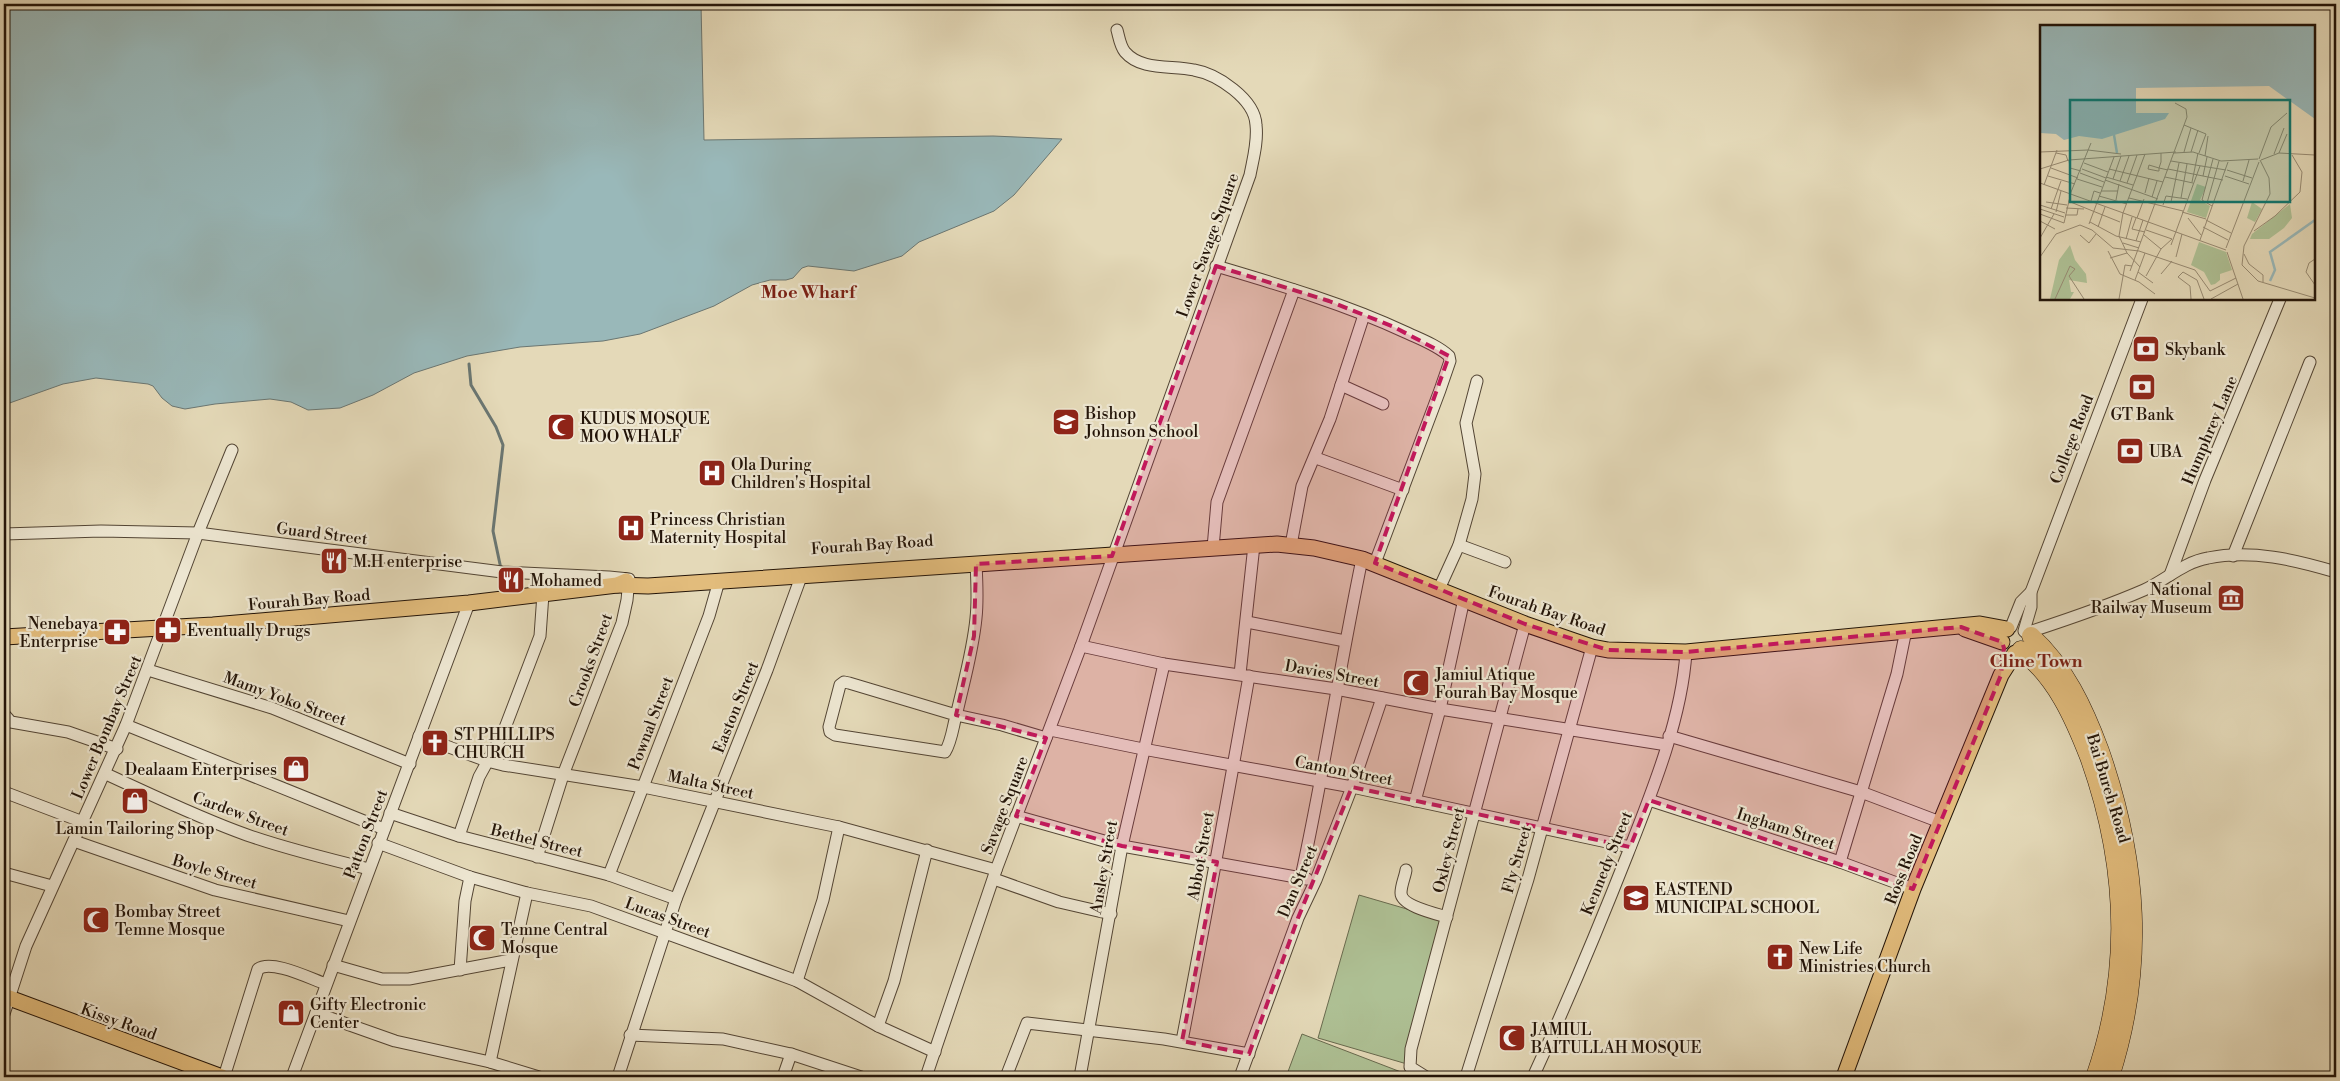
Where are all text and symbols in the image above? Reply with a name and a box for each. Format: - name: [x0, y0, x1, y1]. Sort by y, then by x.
- inset map: [2040, 25, 2315, 300]
- street label: Lower Savage Square: [1172, 170, 1243, 320]
- district label: Moe Wharf: [761, 281, 858, 304]
- bank icon: Skybank: [2131, 334, 2161, 364]
- place label: Skybank: [2165, 340, 2227, 360]
- bank icon: GT Bank: [2127, 372, 2157, 402]
- street label: Humphrey Lane: [2178, 373, 2242, 488]
- street label: College Road: [2046, 392, 2098, 487]
- place label: Bishop Johnson School: [1084, 404, 1198, 442]
- place label: GT Bank: [2110, 405, 2175, 425]
- school or university icon: Bishop Johnson School: [1051, 407, 1081, 437]
- place label: KUDUS MOSQUE MOO WHALF: [580, 409, 710, 447]
- mosque icon: KUDUS MOSQUE MOO WHALF: [546, 412, 576, 442]
- bank icon: UBA: [2115, 436, 2145, 466]
- place label: UBA: [2149, 442, 2184, 462]
- place label: Ola During Children's Hospital: [731, 455, 871, 493]
- hospital icon: Ola During Children's Hospital: [697, 458, 727, 488]
- place label: Princess Christian Maternity Hospital: [650, 510, 787, 548]
- hospital icon: Princess Christian Maternity Hospital: [616, 513, 646, 543]
- street label: Guard Street: [275, 518, 369, 550]
- street label: Fourah Bay Road: [810, 531, 934, 559]
- restaurant icon: M.H enterprise: [319, 546, 349, 576]
- place label: M.H enterprise: [353, 552, 462, 572]
- restaurant icon: Mohamed: [496, 565, 526, 595]
- place label: Mohamed: [530, 571, 602, 591]
- place label: National Railway Museum: [2091, 580, 2212, 618]
- street label: Fourah Bay Road: [1485, 582, 1608, 640]
- museum icon: National Railway Museum: [2216, 583, 2246, 613]
- street label: Fourah Bay Road: [247, 585, 371, 615]
- street label: Crooks Street: [565, 610, 617, 710]
- place label: Nenebaya Enterprise: [20, 614, 99, 652]
- pharmacy icon: Eventually Drugs: [153, 615, 183, 645]
- pharmacy icon: Nenebaya Enterprise: [102, 617, 132, 647]
- place label: Eventually Drugs: [187, 621, 311, 641]
- district label: Cline Town: [1989, 650, 2083, 673]
- street label: Lower Bombay Street: [68, 652, 146, 802]
- street label: Davies Street: [1283, 656, 1381, 692]
- street label: Easton Street: [708, 658, 763, 756]
- place label: Jamiul Atique Fourah Bay Mosque: [1434, 665, 1578, 703]
- street label: Mamy Yoko Street: [220, 667, 349, 731]
- mosque icon: Jamiul Atique Fourah Bay Mosque: [1401, 668, 1431, 698]
- street label: Pownal Street: [624, 673, 678, 773]
- place label: ST PHILLIPS CHURCH: [454, 725, 555, 763]
- church icon: ST PHILLIPS CHURCH: [420, 728, 450, 758]
- street label: Bai Bureh Road: [2082, 730, 2134, 845]
- street label: Canton Street: [1293, 752, 1395, 790]
- street label: Savage Square: [977, 753, 1033, 857]
- shop icon: Dealaam Enterprises: [281, 754, 311, 784]
- place label: Dealaam Enterprises: [125, 760, 277, 780]
- street label: Malta Street: [666, 766, 756, 804]
- shop icon: Lamin Tailoring Shop: [120, 786, 150, 816]
- street label: Patton Street: [340, 786, 392, 882]
- street label: Cardew Street: [190, 787, 292, 841]
- street label: Ingham Street: [1734, 804, 1838, 854]
- street label: Oxley Street: [1429, 805, 1469, 895]
- street label: Kennedy Street: [1577, 808, 1637, 918]
- street label: Abbot Street: [1183, 810, 1219, 903]
- street label: Ansley Street: [1086, 818, 1122, 917]
- place label: Lamin Tailoring Shop: [56, 819, 214, 839]
- street label: Bethel Street: [488, 820, 585, 862]
- street label: Fly Street: [1498, 823, 1536, 896]
- street label: Ross Road: [1881, 831, 1927, 908]
- street label: Dan Street: [1274, 842, 1322, 921]
- street label: Boyle Street: [169, 850, 260, 894]
- place label: EASTEND MUNICIPAL SCHOOL: [1655, 880, 1820, 918]
- school or university icon: EASTEND MUNICIPAL SCHOOL: [1621, 883, 1651, 913]
- street label: Lucas Street: [622, 893, 714, 943]
- place label: Bombay Street Temne Mosque: [114, 902, 225, 940]
- mosque icon: Bombay Street Temne Mosque: [81, 905, 111, 935]
- place label: Temne Central Mosque: [501, 920, 608, 958]
- mosque icon: Temne Central Mosque: [467, 923, 497, 953]
- place label: New Life Ministries Church: [1799, 939, 1931, 977]
- church icon: New Life Ministries Church: [1765, 942, 1795, 972]
- place label: Gifty Electronic Center: [310, 995, 426, 1033]
- shop icon: Gifty Electronic Center: [276, 998, 306, 1028]
- street label: Kissy Road: [78, 999, 159, 1045]
- place label: JAMIUL BAITULLAH MOSQUE: [1530, 1020, 1702, 1058]
- mosque icon: JAMIUL BAITULLAH MOSQUE: [1497, 1023, 1527, 1053]

